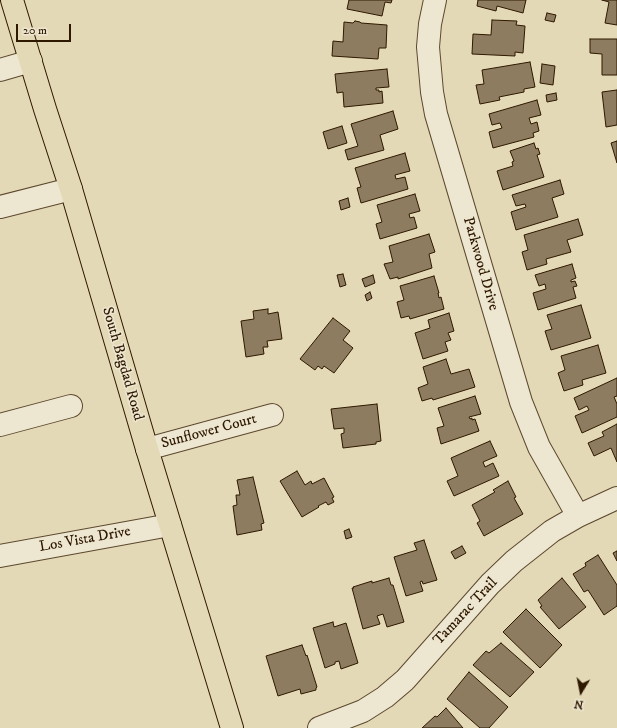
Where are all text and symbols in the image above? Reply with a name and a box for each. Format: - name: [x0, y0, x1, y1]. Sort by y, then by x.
- scale bar: [18, 16, 73, 42]
- text: 20 m: [23, 23, 47, 38]
- street label: Parkwood Drive: [458, 215, 502, 313]
- street label: South Bagdad Road: [97, 305, 147, 423]
- street label: Sunflower Court: [159, 411, 259, 453]
- street label: Los Vista Drive: [38, 523, 132, 557]
- street label: Tamarac Trail: [430, 574, 502, 650]
- north arrow: [561, 672, 601, 712]
- text: N: [573, 696, 585, 711]

